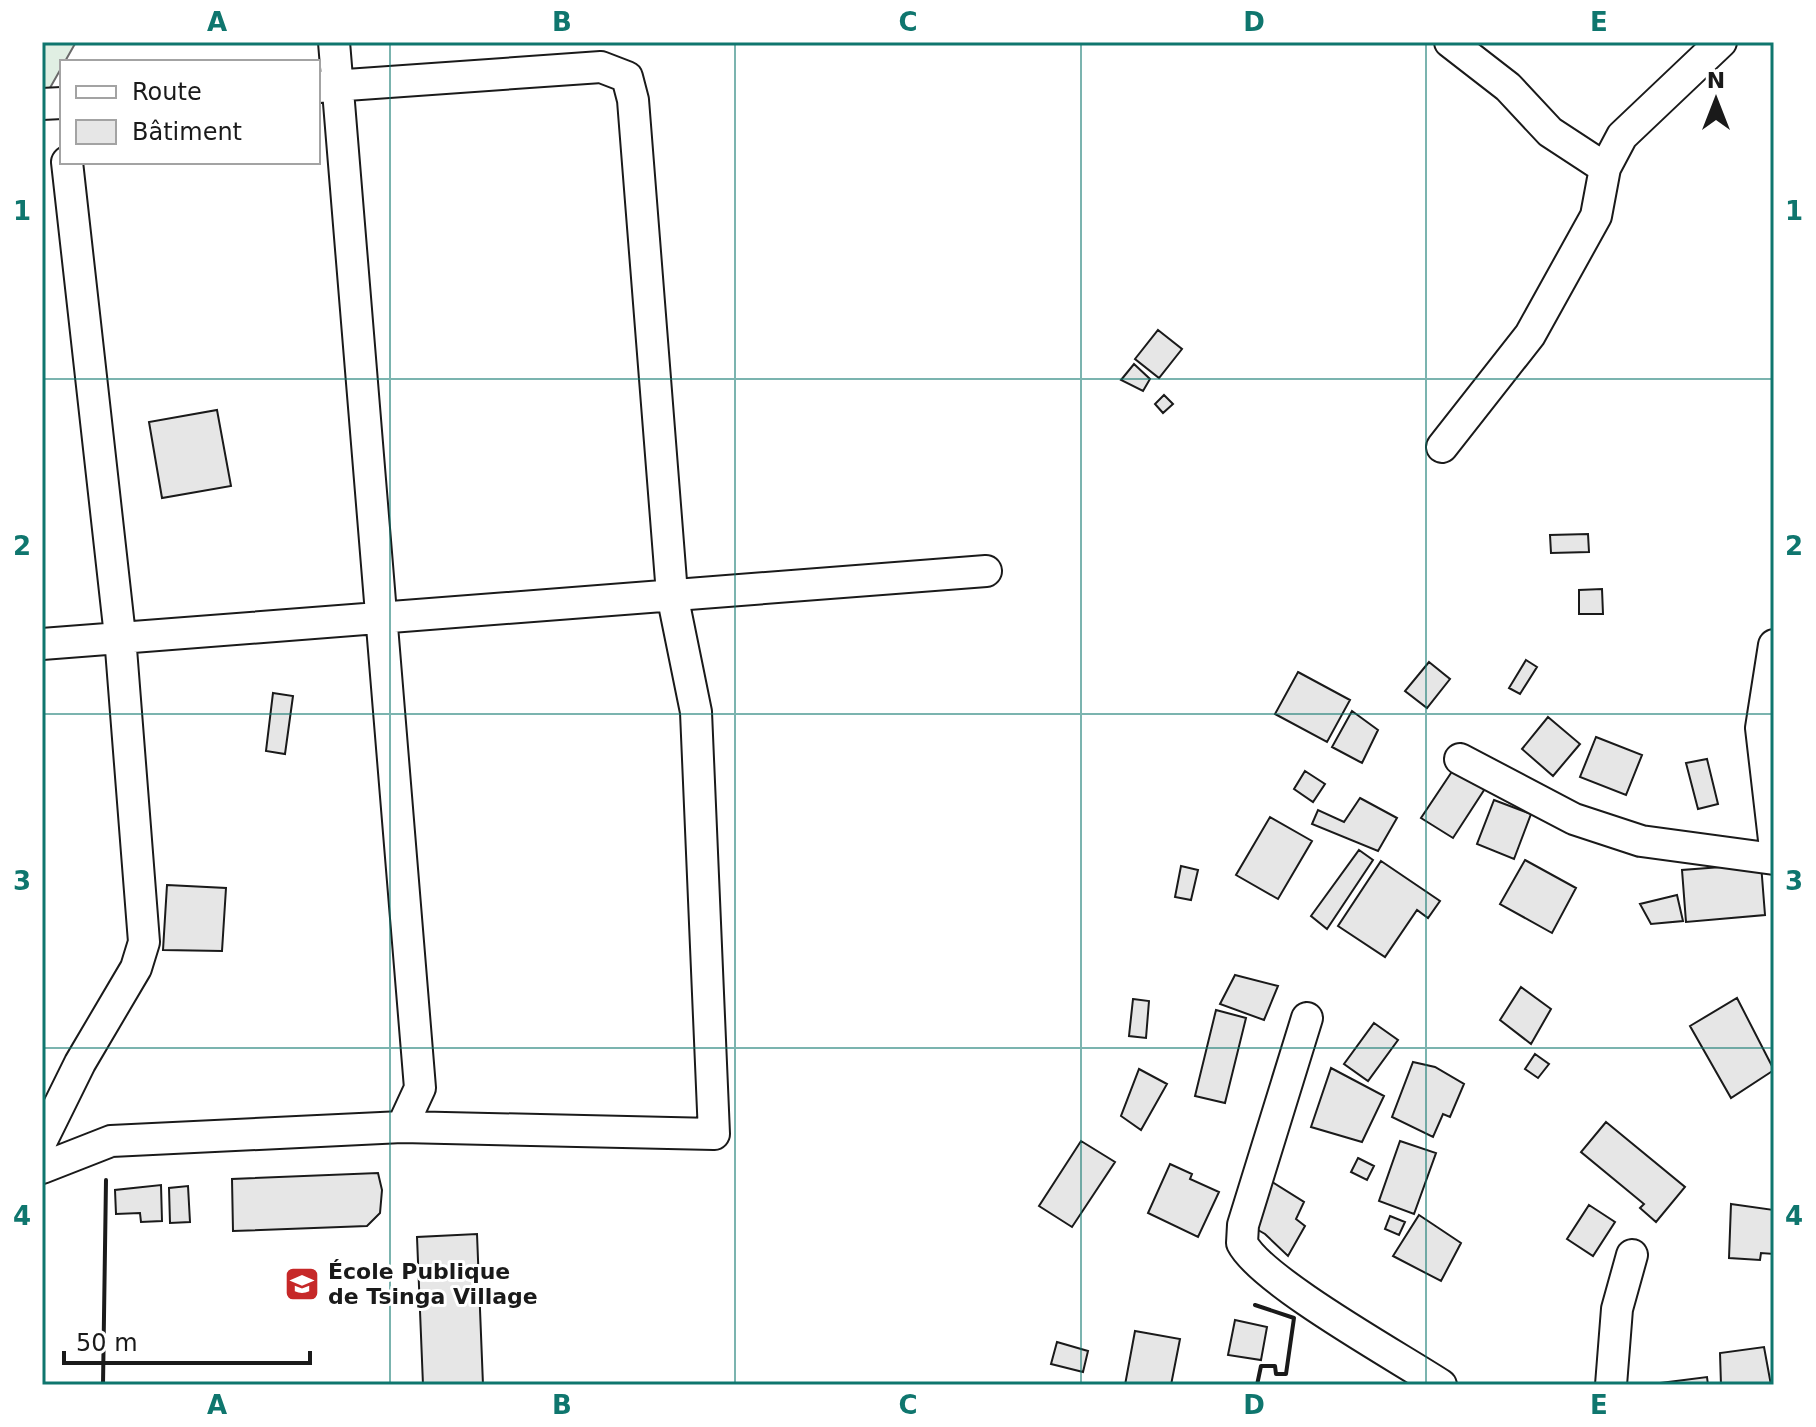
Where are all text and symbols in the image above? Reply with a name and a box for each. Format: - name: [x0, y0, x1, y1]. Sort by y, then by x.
- text: A: [207, 7, 227, 37]
- text: B: [552, 7, 572, 37]
- text: C: [898, 7, 918, 37]
- text: D: [1243, 7, 1265, 37]
- text: E: [1590, 7, 1608, 37]
- legend: [60, 60, 320, 164]
- north arrow: [1676, 60, 1756, 140]
- text: N: [1707, 68, 1725, 93]
- text: Route: [132, 78, 202, 106]
- text: Bâtiment: [132, 118, 242, 146]
- text: 1: [13, 196, 31, 226]
- text: 1: [1785, 196, 1803, 226]
- text: 2: [13, 531, 31, 561]
- text: 2: [1785, 531, 1803, 561]
- text: 3: [13, 866, 31, 896]
- text: 3: [1785, 866, 1803, 896]
- text: 4: [13, 1201, 31, 1231]
- text: 4: [1785, 1201, 1803, 1231]
- place label: École Publique de Tsinga Village: [328, 1259, 538, 1309]
- school or university icon: École Publique de Tsinga Village: [283, 1265, 321, 1303]
- scale bar: [64, 1315, 310, 1365]
- text: 50 m: [76, 1329, 138, 1357]
- text: A: [207, 1390, 227, 1420]
- text: B: [552, 1390, 572, 1420]
- text: C: [898, 1390, 918, 1420]
- text: D: [1243, 1390, 1265, 1420]
- text: E: [1590, 1390, 1608, 1420]

